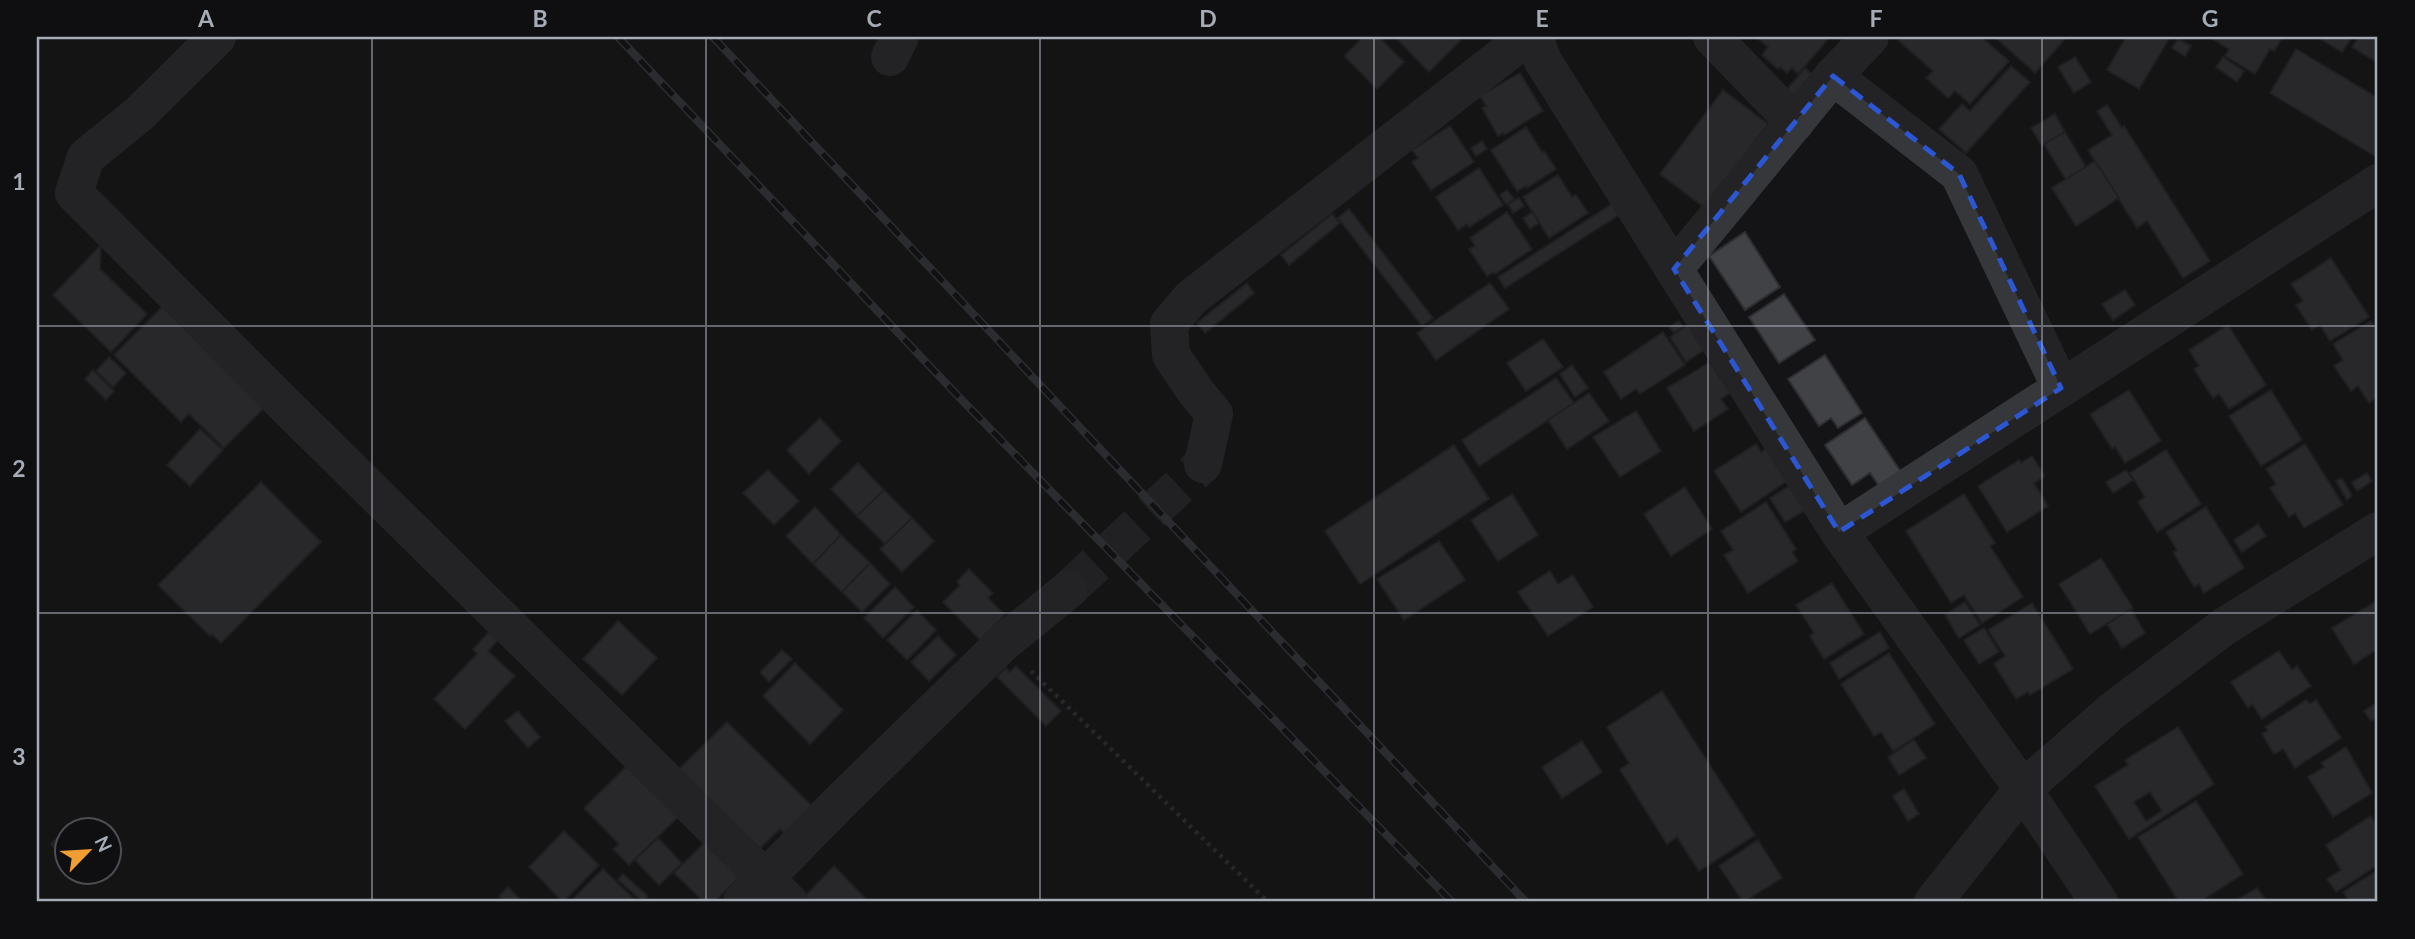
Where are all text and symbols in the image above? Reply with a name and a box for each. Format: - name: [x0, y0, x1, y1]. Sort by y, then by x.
- text: A: [197, 4, 215, 32]
- text: B: [532, 4, 548, 32]
- text: C: [866, 4, 882, 32]
- text: D: [1199, 4, 1217, 32]
- text: E: [1535, 4, 1549, 32]
- text: F: [1869, 4, 1883, 32]
- text: G: [2202, 4, 2218, 32]
- text: 1: [12, 167, 26, 195]
- text: 2: [12, 454, 26, 482]
- text: 3: [12, 742, 26, 770]
- north arrow: [52, 816, 122, 886]
- text: N: [90, 832, 117, 855]

